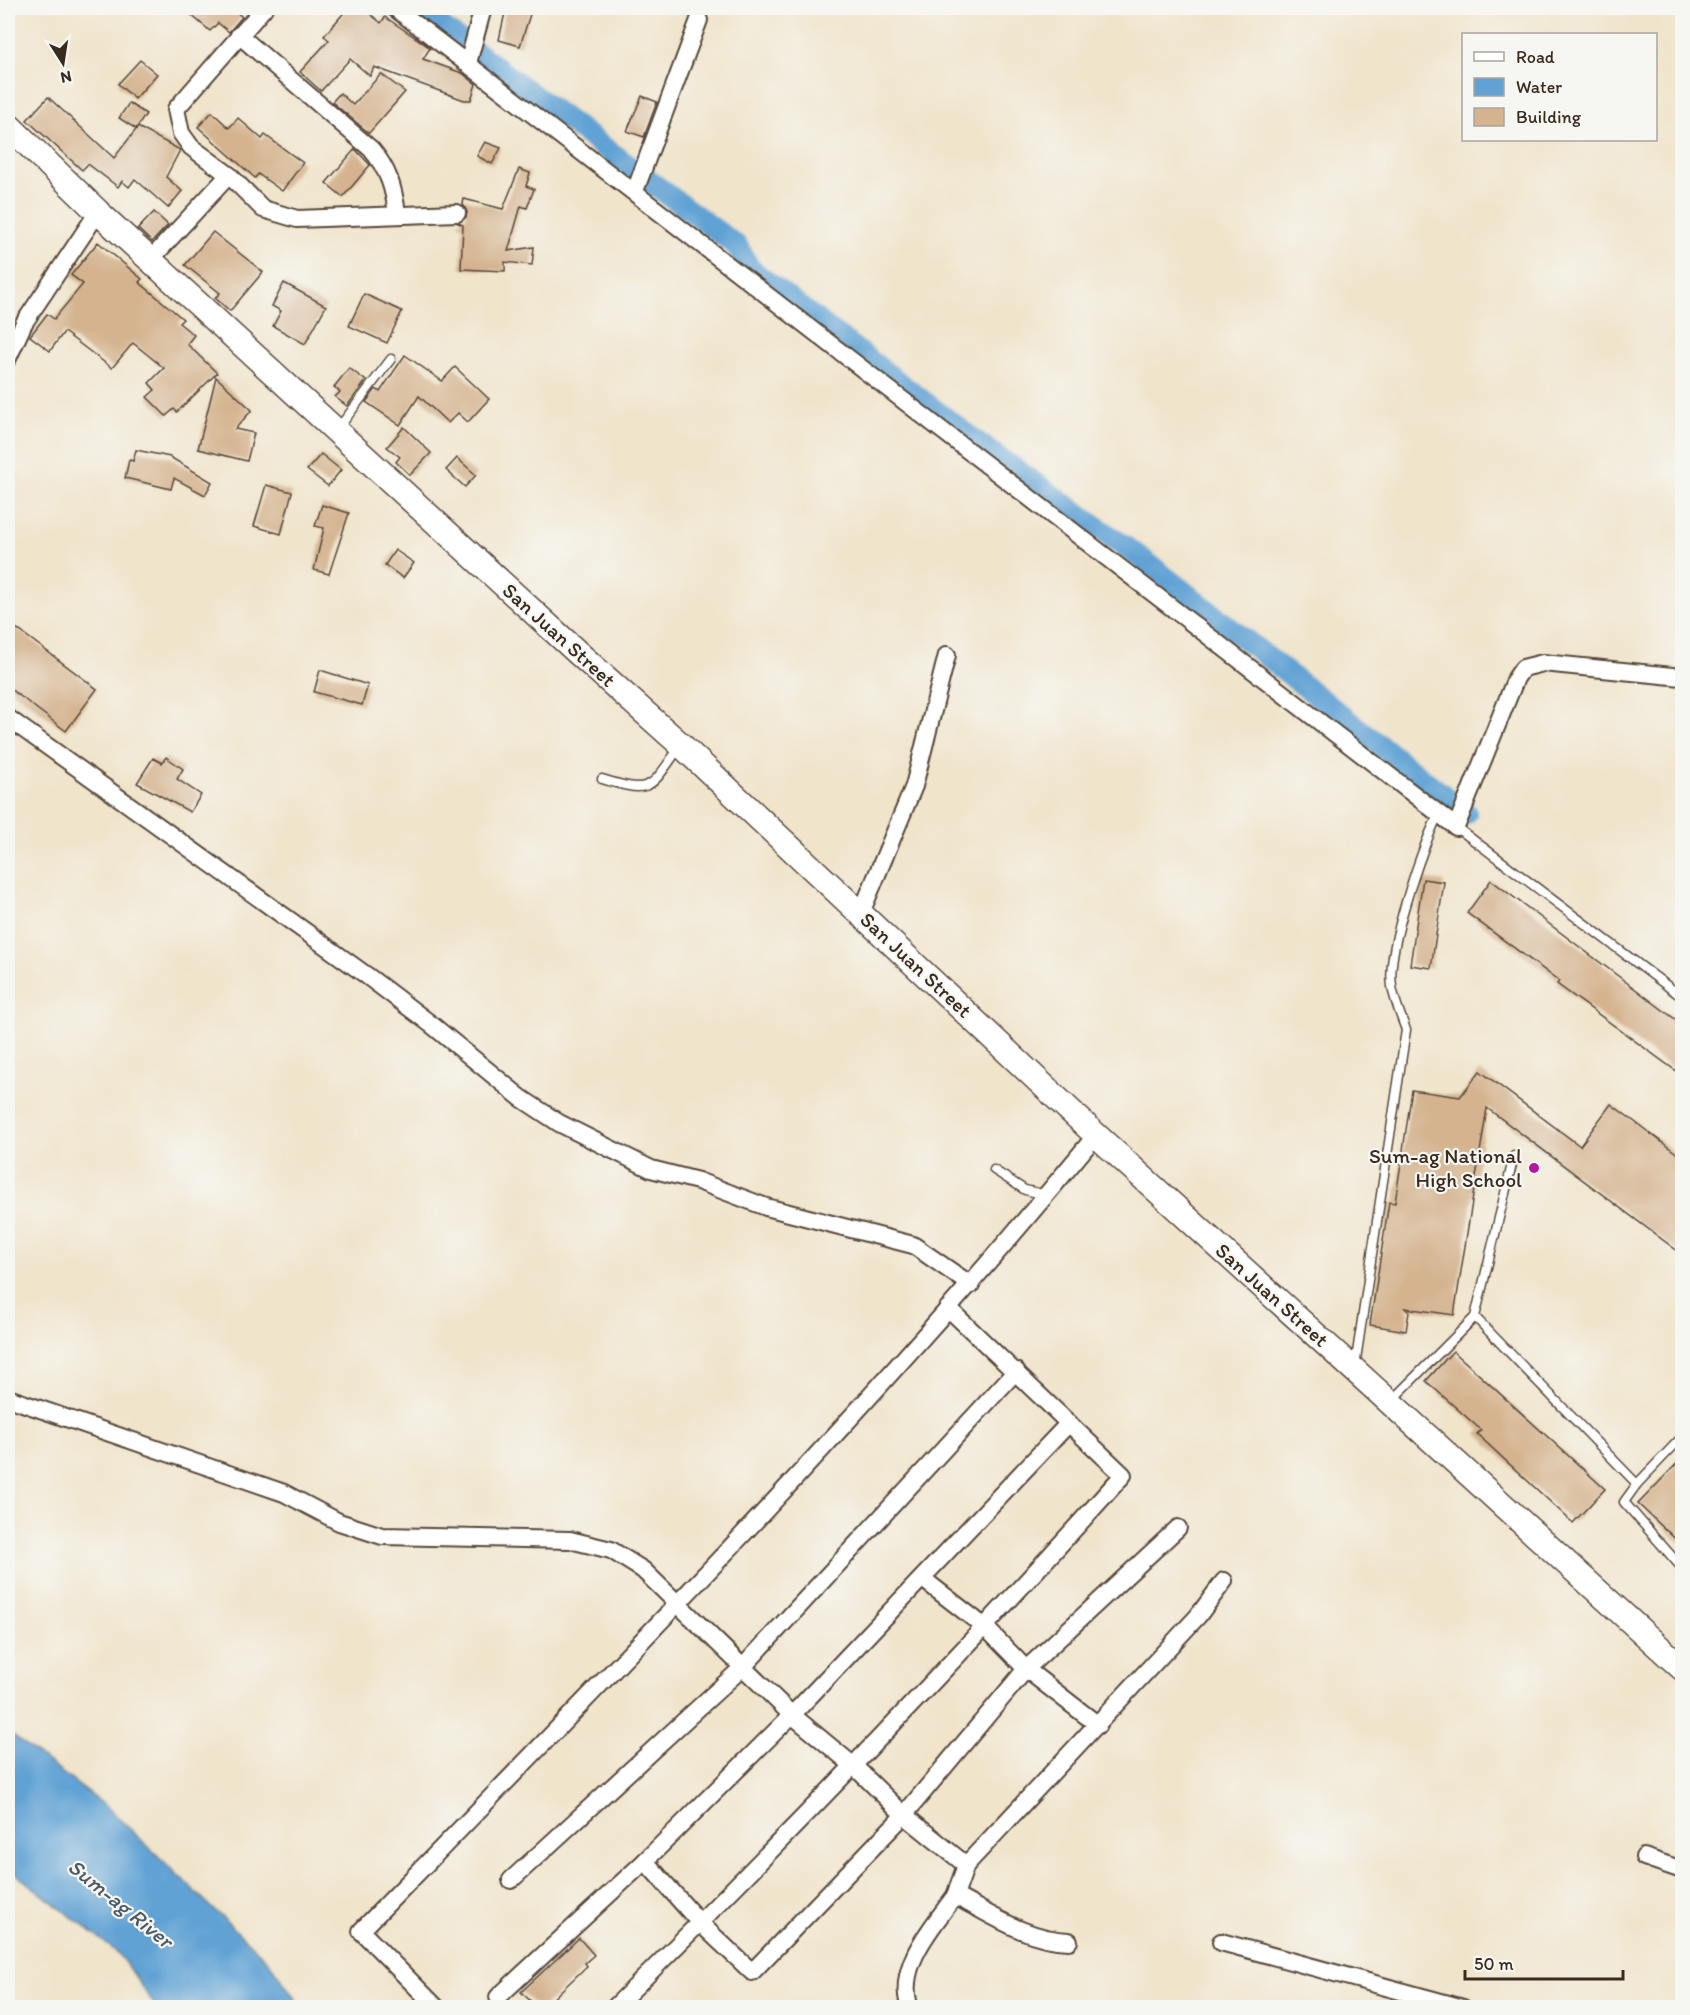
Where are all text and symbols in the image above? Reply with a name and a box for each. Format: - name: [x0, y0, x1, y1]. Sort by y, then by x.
- north arrow: [33, 33, 93, 93]
- legend: [1462, 33, 1657, 141]
- text: Road: [1516, 46, 1555, 68]
- text: N: [59, 67, 73, 88]
- text: Water: [1516, 76, 1562, 98]
- text: Building: [1516, 106, 1582, 128]
- street label: San Juan Street: [498, 577, 621, 692]
- street label: San Juan Street: [855, 907, 977, 1023]
- place label: Sum-ag National High School: [1369, 1143, 1522, 1192]
- marker: Sum-ag National High School: [1527, 1161, 1541, 1175]
- street label: San Juan Street: [1211, 1237, 1334, 1352]
- water label: Sum-ag River: [63, 1853, 180, 1955]
- scale bar: [1465, 1943, 1622, 1981]
- text: 50 m: [1474, 1953, 1514, 1975]

